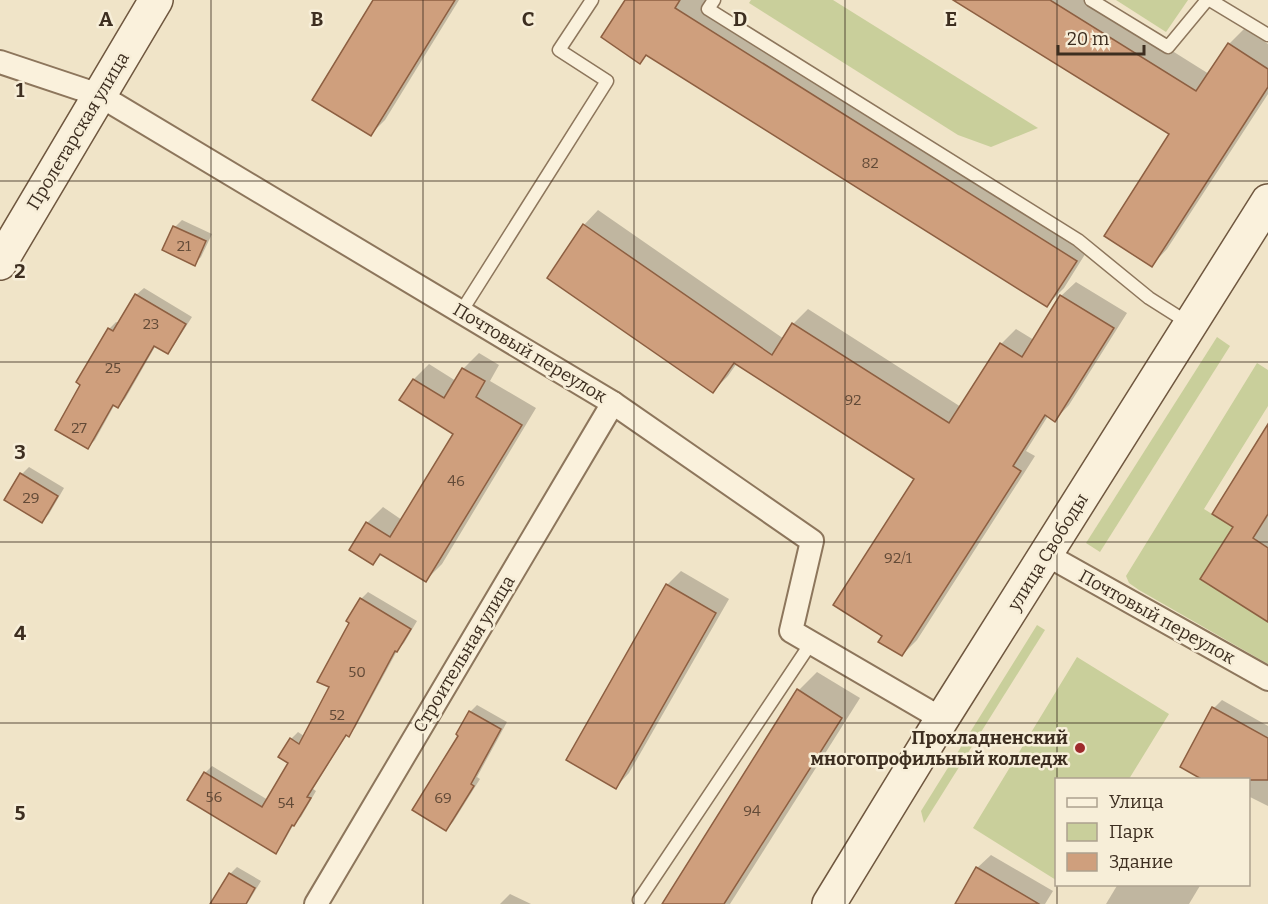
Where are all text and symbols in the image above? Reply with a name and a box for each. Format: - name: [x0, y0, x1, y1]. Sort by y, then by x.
- text: A: [99, 7, 114, 31]
- text: B: [311, 7, 324, 31]
- text: C: [522, 7, 534, 31]
- text: D: [733, 7, 747, 31]
- text: E: [945, 7, 957, 31]
- scale bar: [1058, 18, 1144, 56]
- text: 20 m: [1067, 28, 1109, 50]
- street label: Пролетарская улица: [22, 48, 134, 214]
- text: 1: [16, 78, 25, 102]
- house number: 82: [861, 154, 879, 172]
- house number: 21: [177, 237, 191, 255]
- text: 2: [14, 259, 26, 283]
- street label: Почтовый переулок: [449, 298, 611, 408]
- house number: 23: [143, 315, 159, 333]
- house number: 25: [105, 359, 121, 377]
- house number: 92: [845, 391, 861, 409]
- house number: 27: [71, 419, 87, 437]
- text: 3: [14, 440, 26, 464]
- house number: 46: [447, 472, 465, 490]
- house number: 29: [23, 489, 39, 507]
- street label: улица Свободы: [1003, 489, 1093, 616]
- house number: 92/1: [884, 549, 912, 567]
- street label: Почтовый переулок: [1075, 565, 1239, 669]
- street label: Строительная улица: [408, 571, 520, 736]
- text: 4: [14, 621, 26, 645]
- house number: 50: [348, 663, 366, 681]
- house number: 52: [329, 706, 345, 724]
- place label: Прохладненский многопрофильный колледж: [811, 727, 1068, 770]
- marker: Прохладненский многопрофильный колледж: [1073, 741, 1087, 755]
- legend: [1055, 778, 1250, 886]
- house number: 56: [206, 788, 223, 806]
- house number: 69: [434, 789, 452, 807]
- text: Улица: [1109, 791, 1164, 813]
- house number: 54: [278, 794, 295, 812]
- text: 5: [15, 801, 26, 825]
- house number: 94: [743, 802, 761, 820]
- text: Парк: [1109, 821, 1154, 843]
- text: Здание: [1109, 851, 1173, 873]

